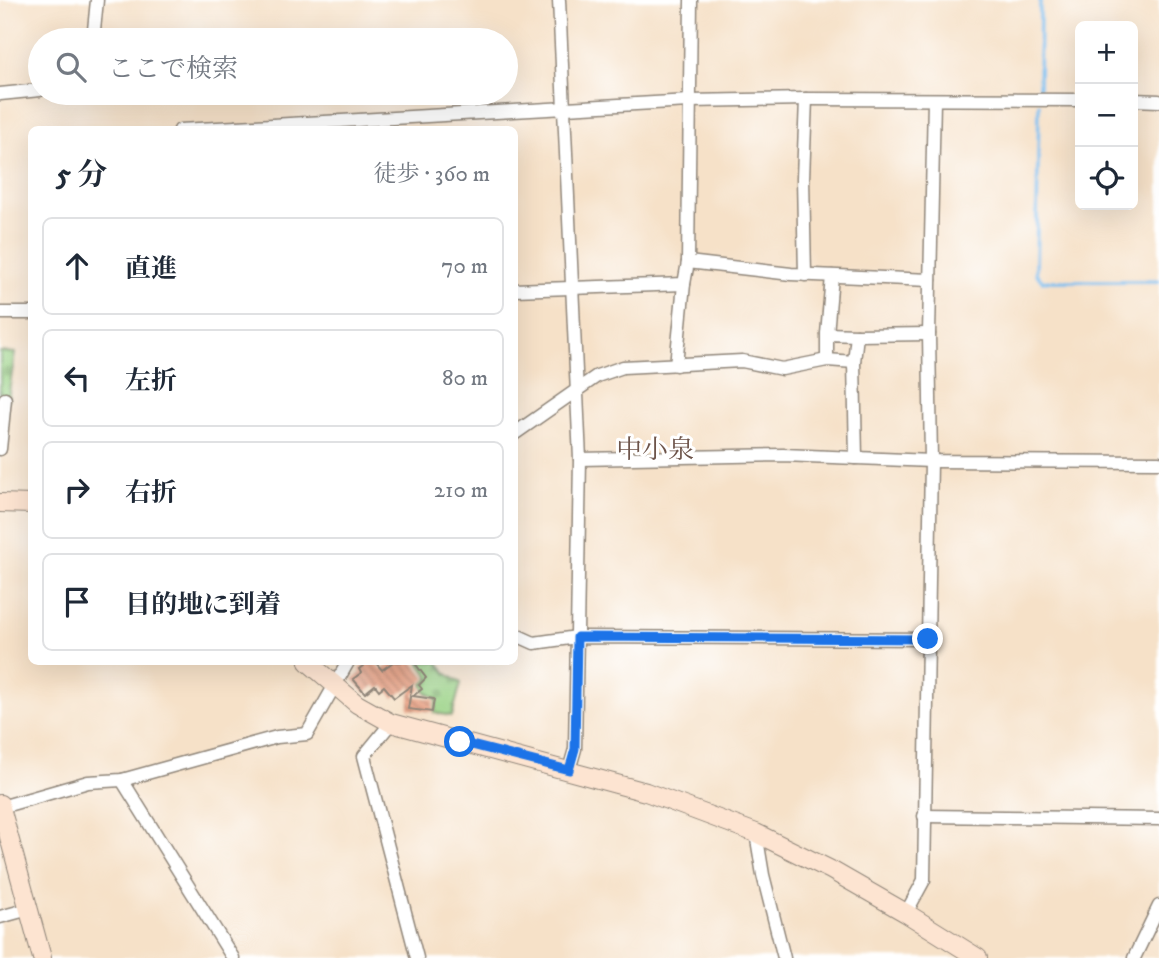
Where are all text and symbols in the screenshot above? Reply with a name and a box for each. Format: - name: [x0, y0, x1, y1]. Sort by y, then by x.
- map controls: [1075, 21, 1138, 210]
- button: +: [1075, 21, 1138, 84]
- search box: [28, 28, 518, 105]
- icon: search: [52, 48, 90, 86]
- text: ここで検索: [108, 53, 238, 86]
- button: −: [1075, 84, 1138, 147]
- button: locate: [1075, 147, 1138, 210]
- text: 5 分: [56, 157, 107, 194]
- text: 徒歩 · 360 m: [373, 160, 490, 189]
- icon: ahead: [58, 247, 96, 285]
- text: 70 m: [441, 252, 488, 281]
- text: 直進: [125, 253, 177, 286]
- icon: left: [58, 359, 96, 397]
- text: 80 m: [442, 364, 488, 393]
- text: 左折: [125, 365, 177, 398]
- district label: 中小泉: [616, 434, 694, 467]
- icon: right: [58, 471, 96, 509]
- text: 210 m: [434, 476, 488, 505]
- text: 右折: [125, 477, 177, 510]
- icon: arrive: [58, 583, 96, 621]
- text: 目的地に到着: [125, 589, 281, 622]
- route end: [912, 623, 943, 654]
- route start: [444, 726, 475, 757]

